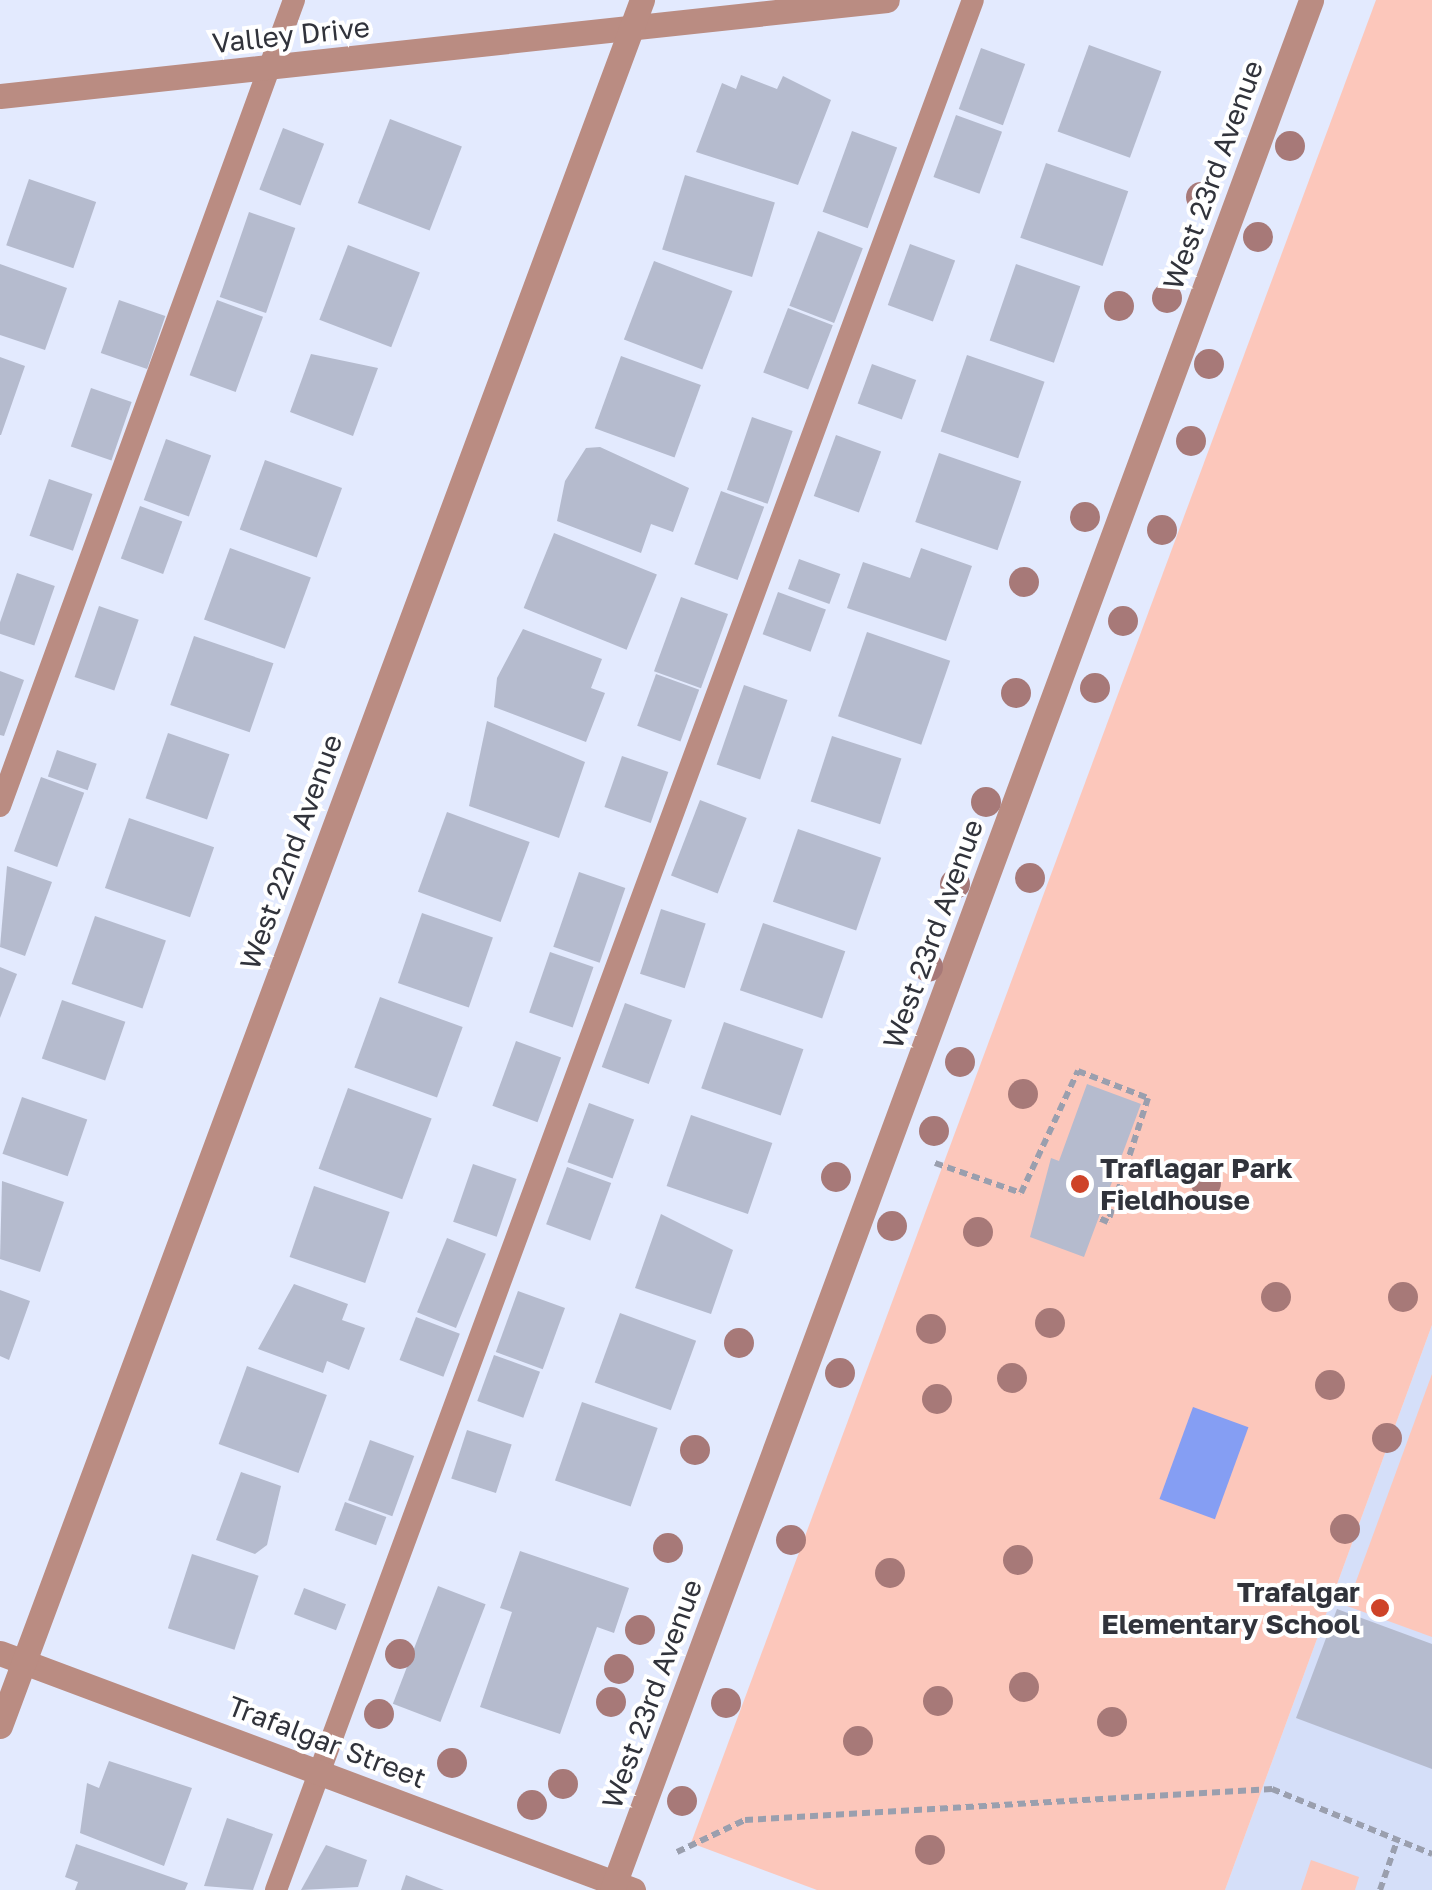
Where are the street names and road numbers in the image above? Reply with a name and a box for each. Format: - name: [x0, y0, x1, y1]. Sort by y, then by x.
- street label: Valley Drive: [211, 10, 371, 60]
- street label: West 23rd Avenue: [1156, 56, 1270, 294]
- street label: West 22nd Avenue: [233, 730, 349, 974]
- street label: West 23rd Avenue: [876, 815, 990, 1053]
- street label: West 23rd Avenue: [595, 1575, 709, 1813]
- street label: Trafalgar Street: [223, 1689, 431, 1795]

